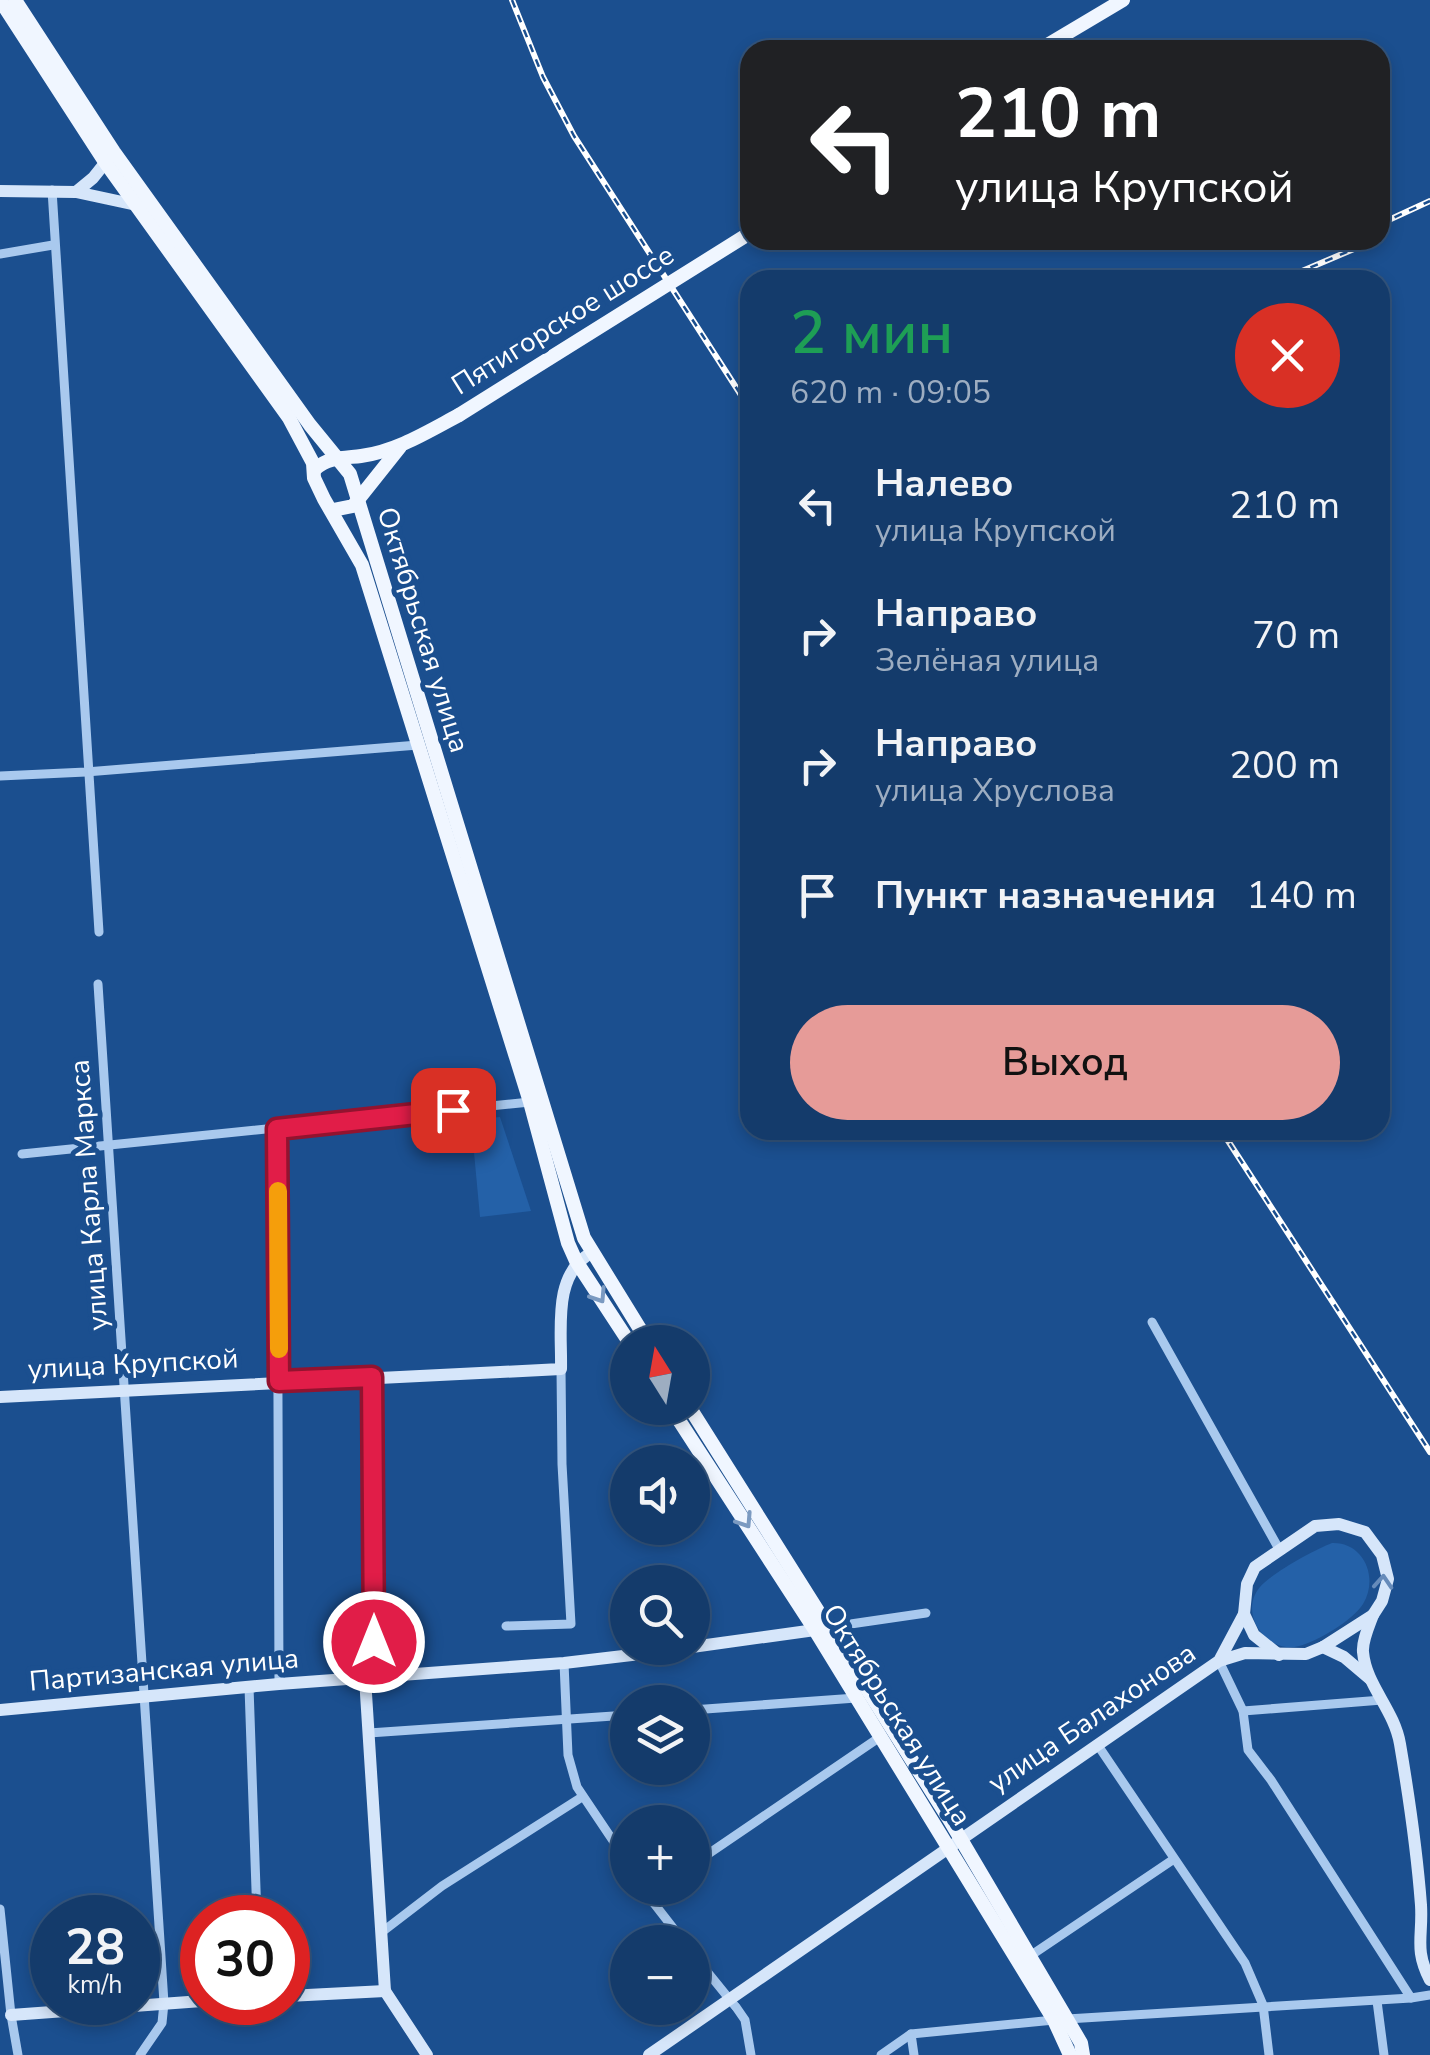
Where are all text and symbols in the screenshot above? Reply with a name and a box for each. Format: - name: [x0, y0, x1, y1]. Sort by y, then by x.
- text: 210 m: [955, 66, 1161, 162]
- icon: left: [790, 80, 920, 210]
- text: улица Крупской: [955, 157, 1294, 218]
- street label: Пятигорское шоссе: [444, 236, 682, 404]
- text: 2 мин: [790, 292, 953, 374]
- button: close: [1235, 303, 1340, 408]
- text: 620 m · 09:05: [790, 371, 991, 414]
- text: Налево: [875, 458, 1014, 509]
- icon: left: [790, 478, 845, 533]
- text: 210 m: [1229, 480, 1340, 531]
- street label: Октябрьская улица: [368, 503, 478, 757]
- text: улица Крупской: [875, 509, 1116, 552]
- text: Направо: [875, 588, 1037, 639]
- icon: right: [790, 608, 845, 663]
- text: 70 m: [1252, 610, 1340, 661]
- text: Зелёная улица: [875, 639, 1099, 682]
- text: Направо: [875, 718, 1037, 769]
- icon: right: [790, 738, 845, 793]
- text: 200 m: [1229, 740, 1340, 791]
- text: улица Хруслова: [875, 769, 1115, 812]
- icon: arrive: [790, 868, 845, 923]
- text: Пункт назначения: [875, 870, 1216, 921]
- text: 140 m: [1246, 870, 1357, 921]
- button: Выход: [790, 1005, 1340, 1120]
- street label: улица Карла Маркса: [61, 1058, 117, 1332]
- pin: [411, 1068, 496, 1153]
- icon: arrive: [426, 1083, 481, 1138]
- one-way arrow: [587, 1285, 606, 1303]
- north arrow: [610, 1325, 710, 1425]
- map controls: [610, 1325, 710, 2025]
- street label: улица Крупской: [27, 1340, 239, 1388]
- button: sound: [610, 1445, 710, 1545]
- one-way arrow: [732, 1510, 751, 1528]
- button: search: [610, 1565, 710, 1665]
- one-way arrow: [1372, 1574, 1393, 1590]
- position arrow: [322, 1590, 426, 1694]
- street label: Октябрьская улица: [813, 1597, 981, 1833]
- street label: улица Балахонова: [981, 1634, 1203, 1802]
- street label: Партизанская улица: [28, 1639, 300, 1701]
- button: layers: [610, 1685, 710, 1785]
- button: +: [610, 1805, 710, 1905]
- speed limit sign: 30: [180, 1895, 310, 2025]
- text: 28: [65, 1913, 125, 1982]
- button: −: [610, 1925, 710, 2025]
- text: km/h: [67, 1968, 123, 2002]

